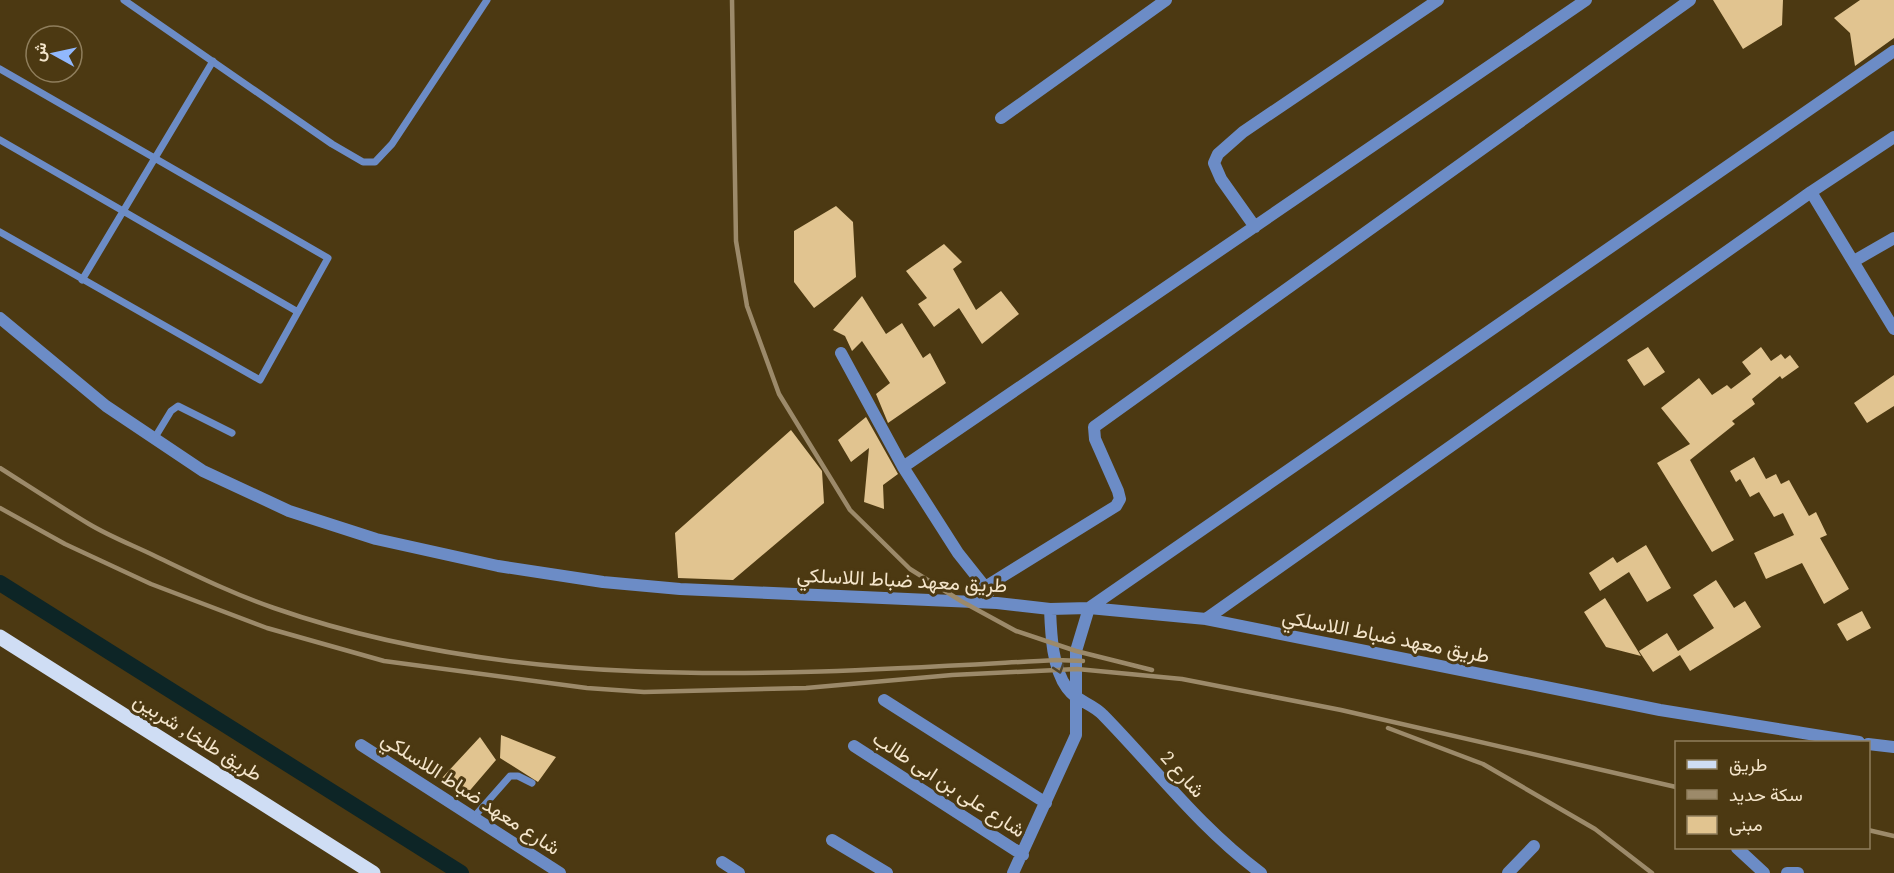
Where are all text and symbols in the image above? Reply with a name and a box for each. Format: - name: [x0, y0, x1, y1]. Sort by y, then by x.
- north arrow: [24, 24, 84, 84]
- text: ش: [27, 41, 51, 63]
- street label: طريق معهد ضباط اللاسلكي: [796, 561, 1008, 602]
- street label: طريق معهد ضباط اللاسلكي: [1279, 602, 1492, 673]
- one-way arrow: [1052, 663, 1064, 674]
- street label: طريق طلخا, شربين: [128, 686, 268, 788]
- street label: شارع على بن ابى طالب: [867, 724, 1031, 844]
- street label: شارع معهد ضباط اللاسلكي: [374, 725, 566, 864]
- legend: [1675, 741, 1870, 849]
- street label: شارع 2: [1154, 744, 1212, 804]
- text: طريق: [1729, 752, 1767, 777]
- text: سكة حديد: [1729, 782, 1803, 807]
- text: مبنى: [1729, 812, 1763, 837]

